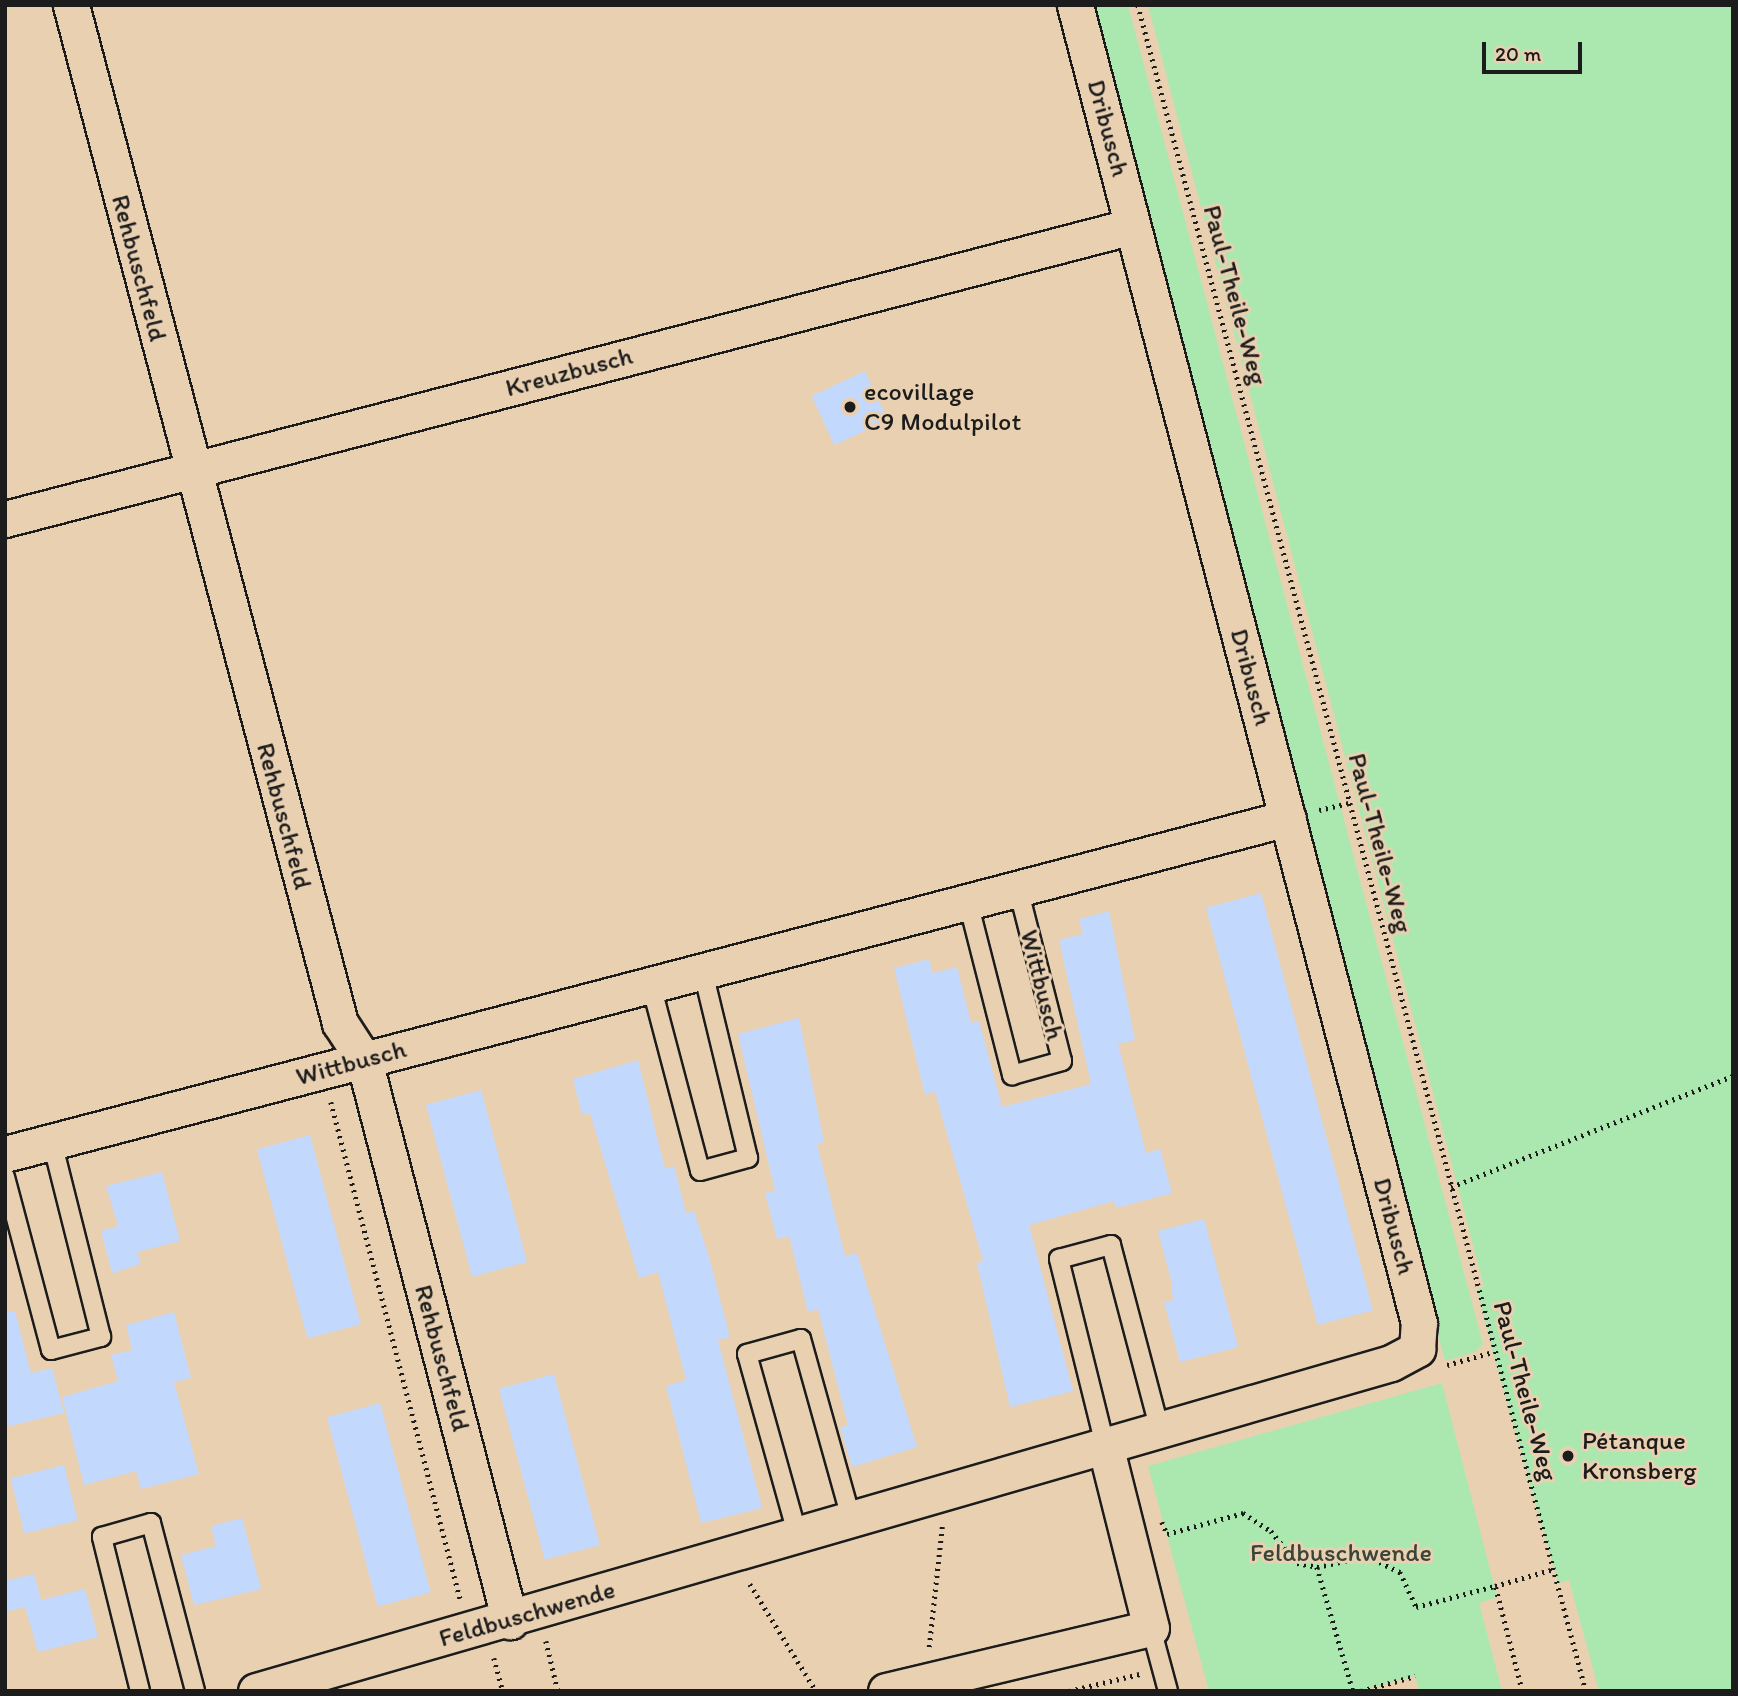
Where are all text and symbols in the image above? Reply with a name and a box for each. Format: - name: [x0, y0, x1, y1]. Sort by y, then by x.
- scale bar: [1486, 28, 1586, 72]
- text: 20 m: [1495, 41, 1541, 66]
- street label: Dribusch: [1080, 76, 1136, 180]
- street label: Rehbuschfeld: [104, 191, 174, 345]
- street label: Paul-Theile-Weg: [1196, 202, 1274, 388]
- street label: Kreuzbusch: [502, 340, 636, 404]
- place label: ecovillage C9 Modulpilot: [864, 376, 1021, 438]
- marker: ecovillage C9 Modulpilot: [842, 399, 858, 415]
- street label: Dribusch: [1223, 625, 1279, 729]
- street label: Rehbuschfeld: [249, 739, 319, 893]
- street label: Paul-Theile-Weg: [1341, 750, 1419, 936]
- street label: Wittbusch: [1013, 926, 1071, 1044]
- street label: Wittbusch: [292, 1033, 410, 1093]
- street label: Dribusch: [1366, 1174, 1422, 1278]
- street label: Rehbuschfeld: [407, 1281, 477, 1435]
- street label: Paul-Theile-Weg: [1486, 1298, 1564, 1484]
- place label: Pétanque Kronsberg: [1582, 1425, 1697, 1486]
- marker: Pétanque Kronsberg: [1560, 1448, 1576, 1464]
- park label: Feldbuschwende: [1250, 1537, 1432, 1569]
- street label: Feldbuschwende: [435, 1574, 619, 1654]

